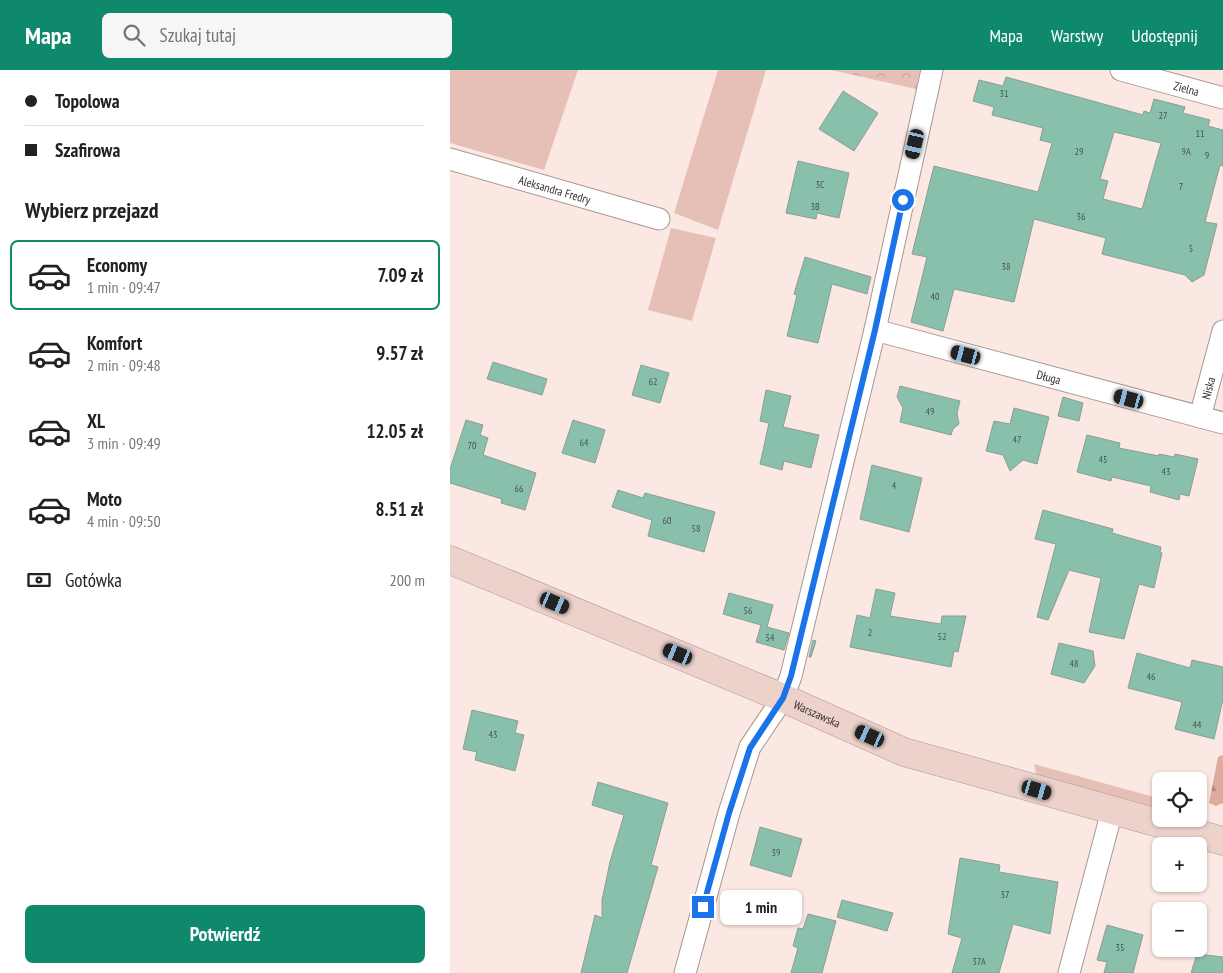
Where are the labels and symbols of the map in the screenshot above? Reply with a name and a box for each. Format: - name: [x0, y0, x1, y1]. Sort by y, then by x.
- street label: Zielna: [1172, 77, 1201, 99]
- house number: 31: [1000, 87, 1009, 100]
- house number: 27: [1159, 109, 1168, 122]
- house number: 11: [1196, 127, 1205, 140]
- car: [904, 128, 925, 160]
- house number: 29: [1075, 145, 1084, 158]
- house number: 9A: [1181, 145, 1191, 158]
- house number: 9: [1205, 149, 1209, 162]
- street label: Aleksandra Fredry: [517, 172, 593, 207]
- house number: 3C: [815, 178, 825, 191]
- house number: 7: [1179, 180, 1183, 193]
- route start: [892, 189, 914, 211]
- house number: 3B: [810, 200, 820, 213]
- house number: 36: [1077, 210, 1086, 223]
- house number: 5: [1189, 242, 1193, 255]
- house number: 38: [1002, 260, 1011, 273]
- house number: 40: [931, 290, 940, 303]
- car: [949, 344, 982, 366]
- street label: Długa: [1035, 366, 1063, 387]
- house number: 62: [649, 375, 658, 388]
- street label: Niska: [1198, 375, 1218, 401]
- car: [1112, 388, 1145, 410]
- house number: 49: [926, 405, 935, 418]
- house number: 47: [1013, 433, 1022, 446]
- house number: 64: [580, 436, 589, 449]
- house number: 70: [468, 439, 477, 452]
- house number: 45: [1099, 453, 1108, 466]
- house number: 43: [1162, 465, 1171, 478]
- house number: 4: [892, 479, 897, 492]
- house number: 66: [515, 482, 524, 495]
- house number: 60: [663, 514, 672, 527]
- house number: 58: [692, 522, 701, 535]
- car: [538, 590, 571, 616]
- house number: 56: [744, 604, 753, 617]
- house number: 2: [868, 626, 872, 639]
- house number: 52: [938, 630, 947, 643]
- house number: 54: [766, 631, 775, 644]
- car: [661, 641, 694, 667]
- house number: 48: [1070, 657, 1079, 670]
- house number: 46: [1147, 670, 1156, 683]
- street label: Warszawska: [792, 696, 843, 730]
- house number: 44: [1193, 718, 1202, 731]
- car: [853, 723, 886, 749]
- house number: 43: [489, 728, 498, 741]
- car: [1020, 779, 1053, 801]
- house number: 39: [772, 846, 781, 859]
- house number: 37: [1001, 888, 1010, 901]
- callout: 1 min: [720, 890, 803, 924]
- route end: [692, 896, 714, 918]
- house number: 35: [1116, 941, 1125, 954]
- house number: 37A: [972, 955, 986, 968]

